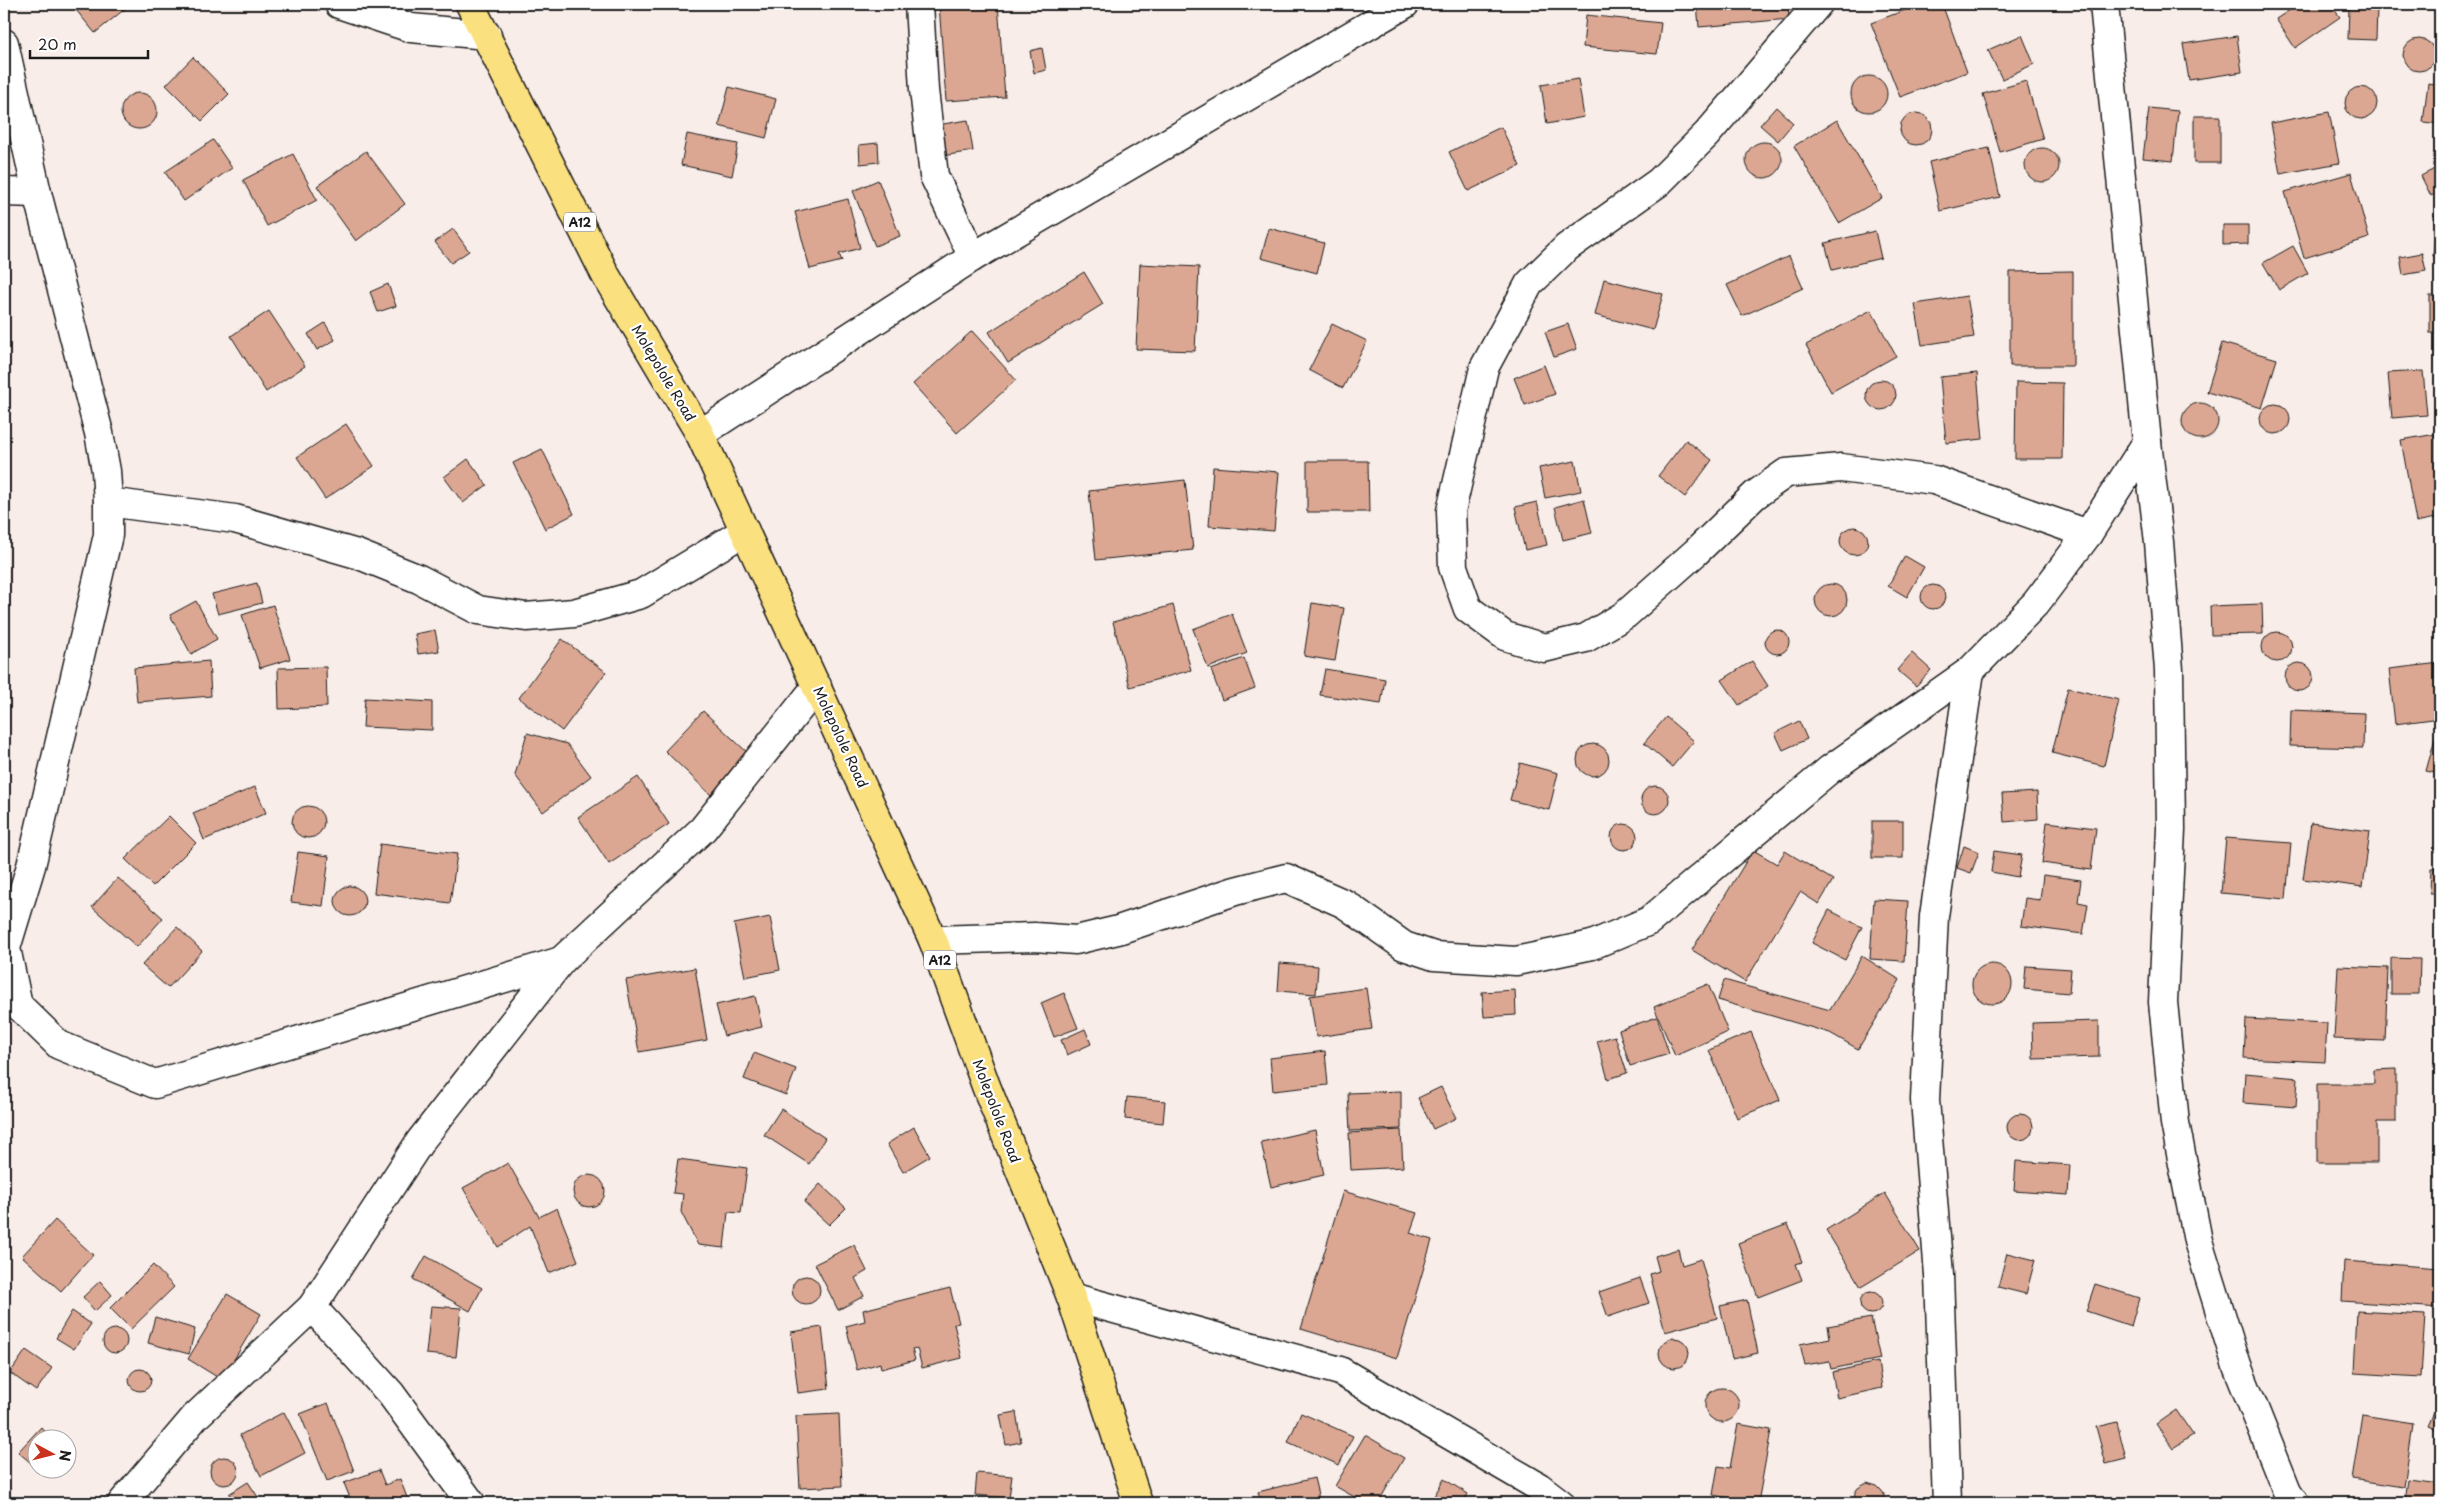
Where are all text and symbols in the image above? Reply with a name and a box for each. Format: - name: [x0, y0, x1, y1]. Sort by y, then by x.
- scale bar: [30, 28, 148, 60]
- text: 20 m: [38, 32, 77, 55]
- road number: A12: [564, 212, 596, 232]
- street label: Molepolole Road: [627, 321, 701, 425]
- street label: Molepolole Road: [808, 683, 874, 791]
- road number: A12: [924, 950, 956, 970]
- street label: Molepolole Road: [968, 1056, 1026, 1166]
- north arrow: [28, 1430, 78, 1480]
- text: N: [54, 1449, 76, 1462]

